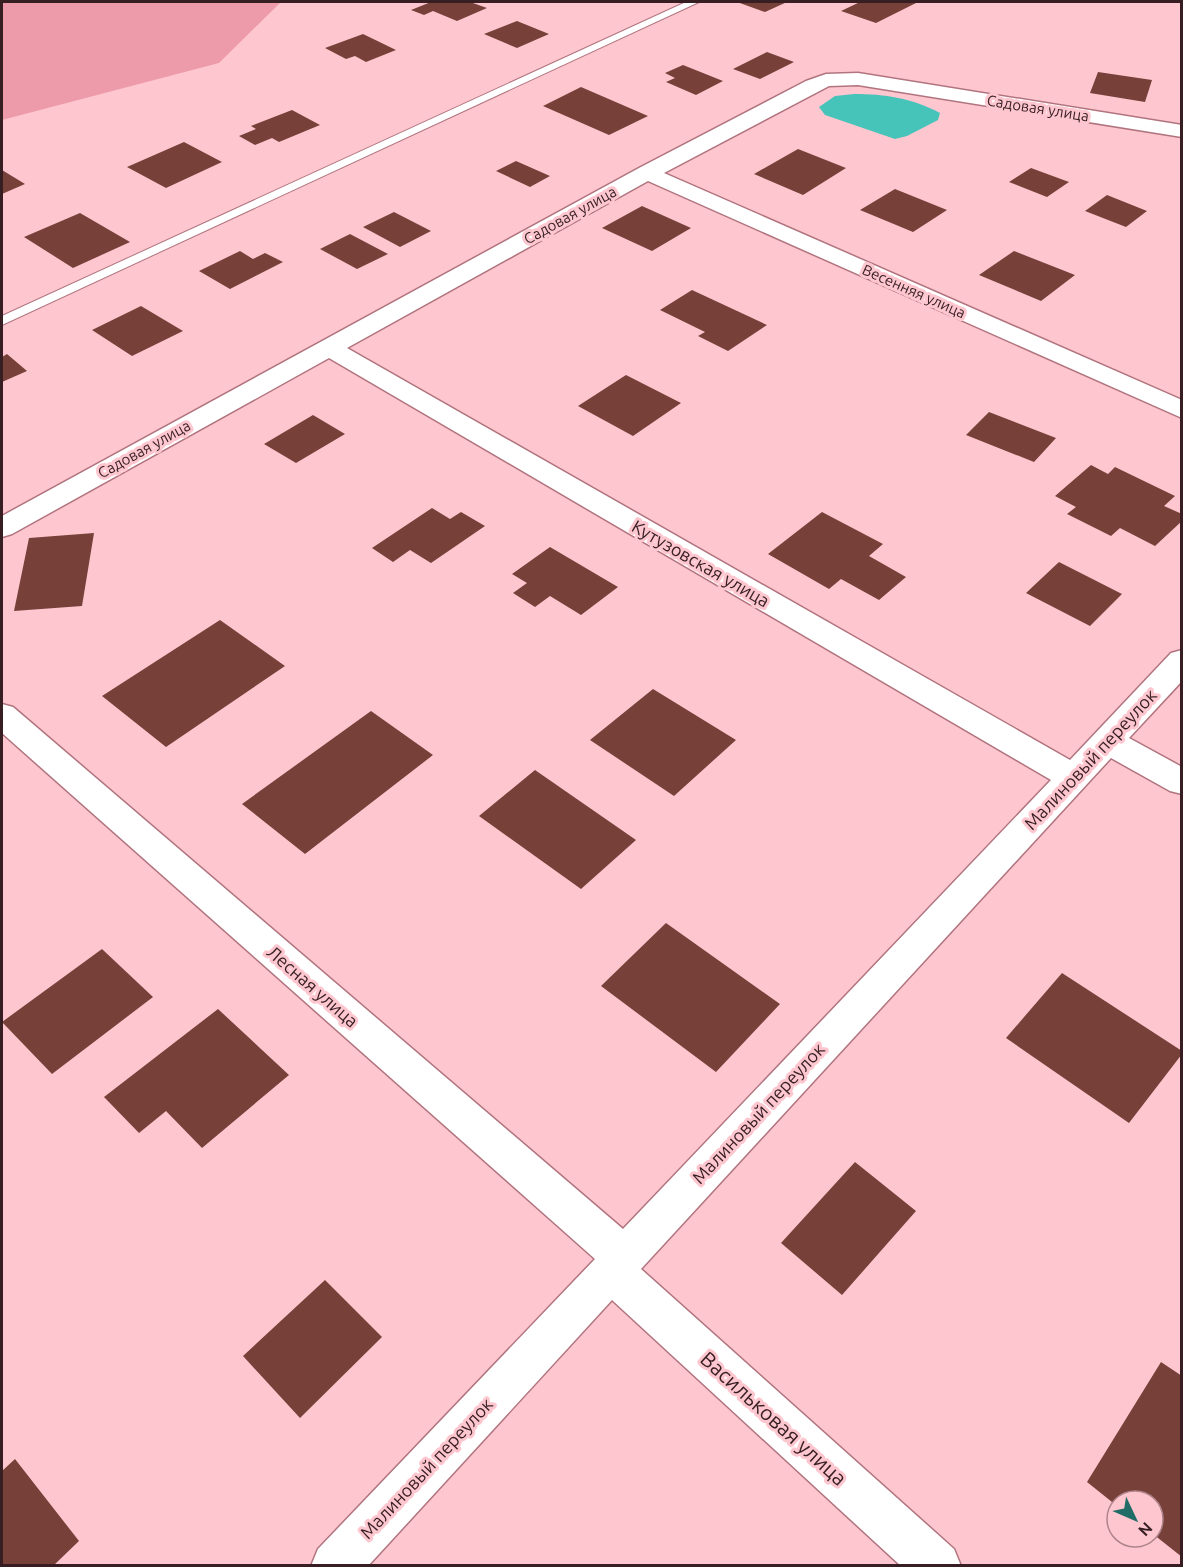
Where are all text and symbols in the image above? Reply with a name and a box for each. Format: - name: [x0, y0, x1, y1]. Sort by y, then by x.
- street label: Садовая улица: [986, 92, 1090, 124]
- street label: Садовая улица: [521, 183, 619, 247]
- street label: Весенняя улица: [860, 261, 968, 321]
- street label: Садовая улица: [95, 417, 193, 481]
- street label: Кутузовская улица: [629, 515, 773, 611]
- street label: Малиновый переулок: [1020, 685, 1160, 833]
- street label: Лесная улица: [264, 941, 362, 1031]
- street label: Малиновый переулок: [688, 1039, 828, 1187]
- street label: Васильковая улица: [696, 1346, 852, 1490]
- street label: Малиновый переулок: [356, 1394, 496, 1542]
- north arrow: [1105, 1489, 1165, 1549]
- text: N: [1135, 1519, 1156, 1540]

